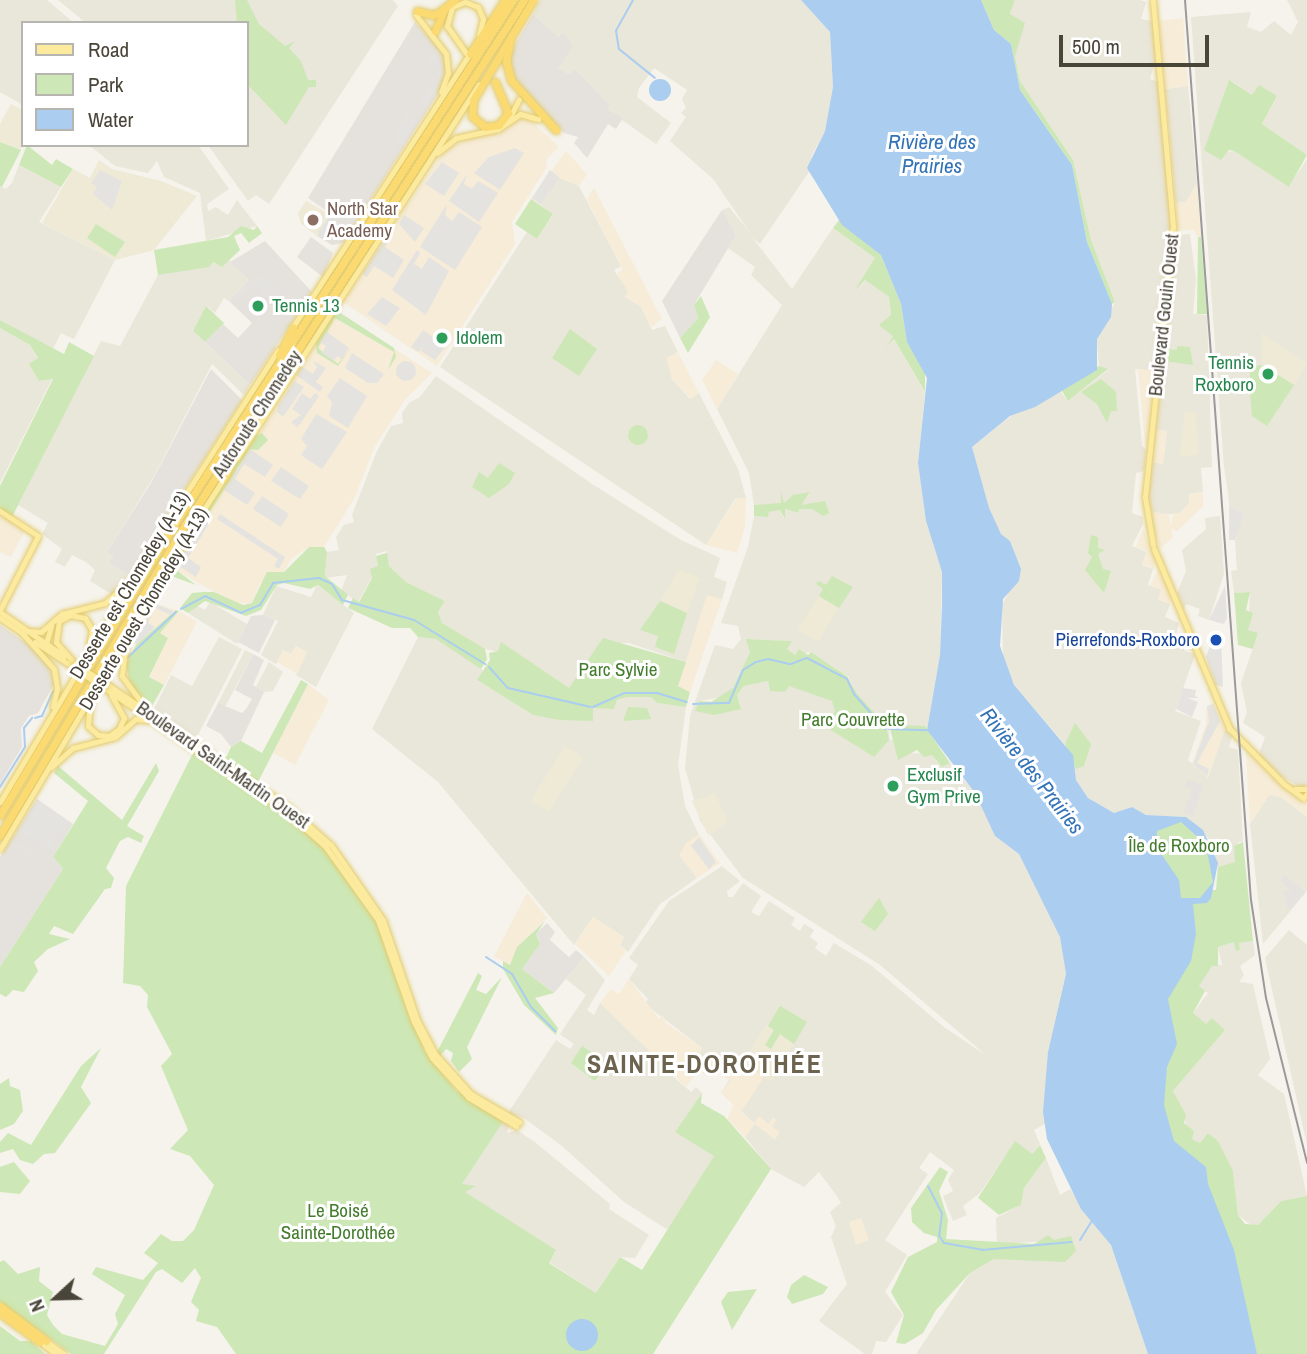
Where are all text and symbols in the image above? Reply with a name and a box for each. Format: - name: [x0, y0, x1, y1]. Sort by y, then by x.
- legend: [21, 21, 248, 147]
- scale bar: [1062, 21, 1212, 65]
- text: 500 m: [1072, 32, 1120, 61]
- text: Road: [88, 35, 129, 64]
- text: Park: [88, 70, 123, 99]
- text: Water: [88, 105, 133, 134]
- water label: Rivière des Prairies: [888, 129, 976, 179]
- place label: North Star Academy: [327, 198, 398, 242]
- marker: North Star Academy: [305, 212, 321, 228]
- street label: Boulevard Gouin Ouest: [1144, 233, 1184, 397]
- place label: Tennis 13: [272, 295, 340, 317]
- marker: Tennis 13: [250, 298, 266, 314]
- place label: Idolem: [456, 327, 503, 349]
- marker: Idolem: [434, 330, 450, 346]
- street label: Autoroute Chomedey: [207, 346, 307, 482]
- place label: Tennis Roxboro: [1195, 352, 1254, 396]
- marker: Tennis Roxboro: [1260, 366, 1276, 382]
- street label: Desserte est Chomedey (A-13): [65, 487, 195, 683]
- street label: Desserte ouest Chomedey (A-13): [74, 504, 214, 714]
- place label: Pierrefonds-Roxboro: [1055, 629, 1200, 651]
- marker: Pierrefonds-Roxboro: [1206, 630, 1226, 650]
- park label: Parc Sylvie: [579, 659, 657, 681]
- street label: Boulevard Saint-Martin Ouest: [132, 697, 314, 833]
- water label: Rivière des Prairies: [975, 703, 1089, 839]
- park label: Parc Couvrette: [801, 709, 905, 731]
- place label: Exclusif Gym Prive: [907, 764, 981, 808]
- marker: Exclusif Gym Prive: [885, 778, 901, 794]
- park label: Île de Roxboro: [1128, 835, 1230, 857]
- district label: SAINTE-DOROTHÉE: [589, 1048, 821, 1080]
- park label: Le Boisé Sainte-Dorothée: [281, 1200, 395, 1244]
- north arrow: [21, 1263, 91, 1333]
- text: N: [22, 1296, 51, 1316]

